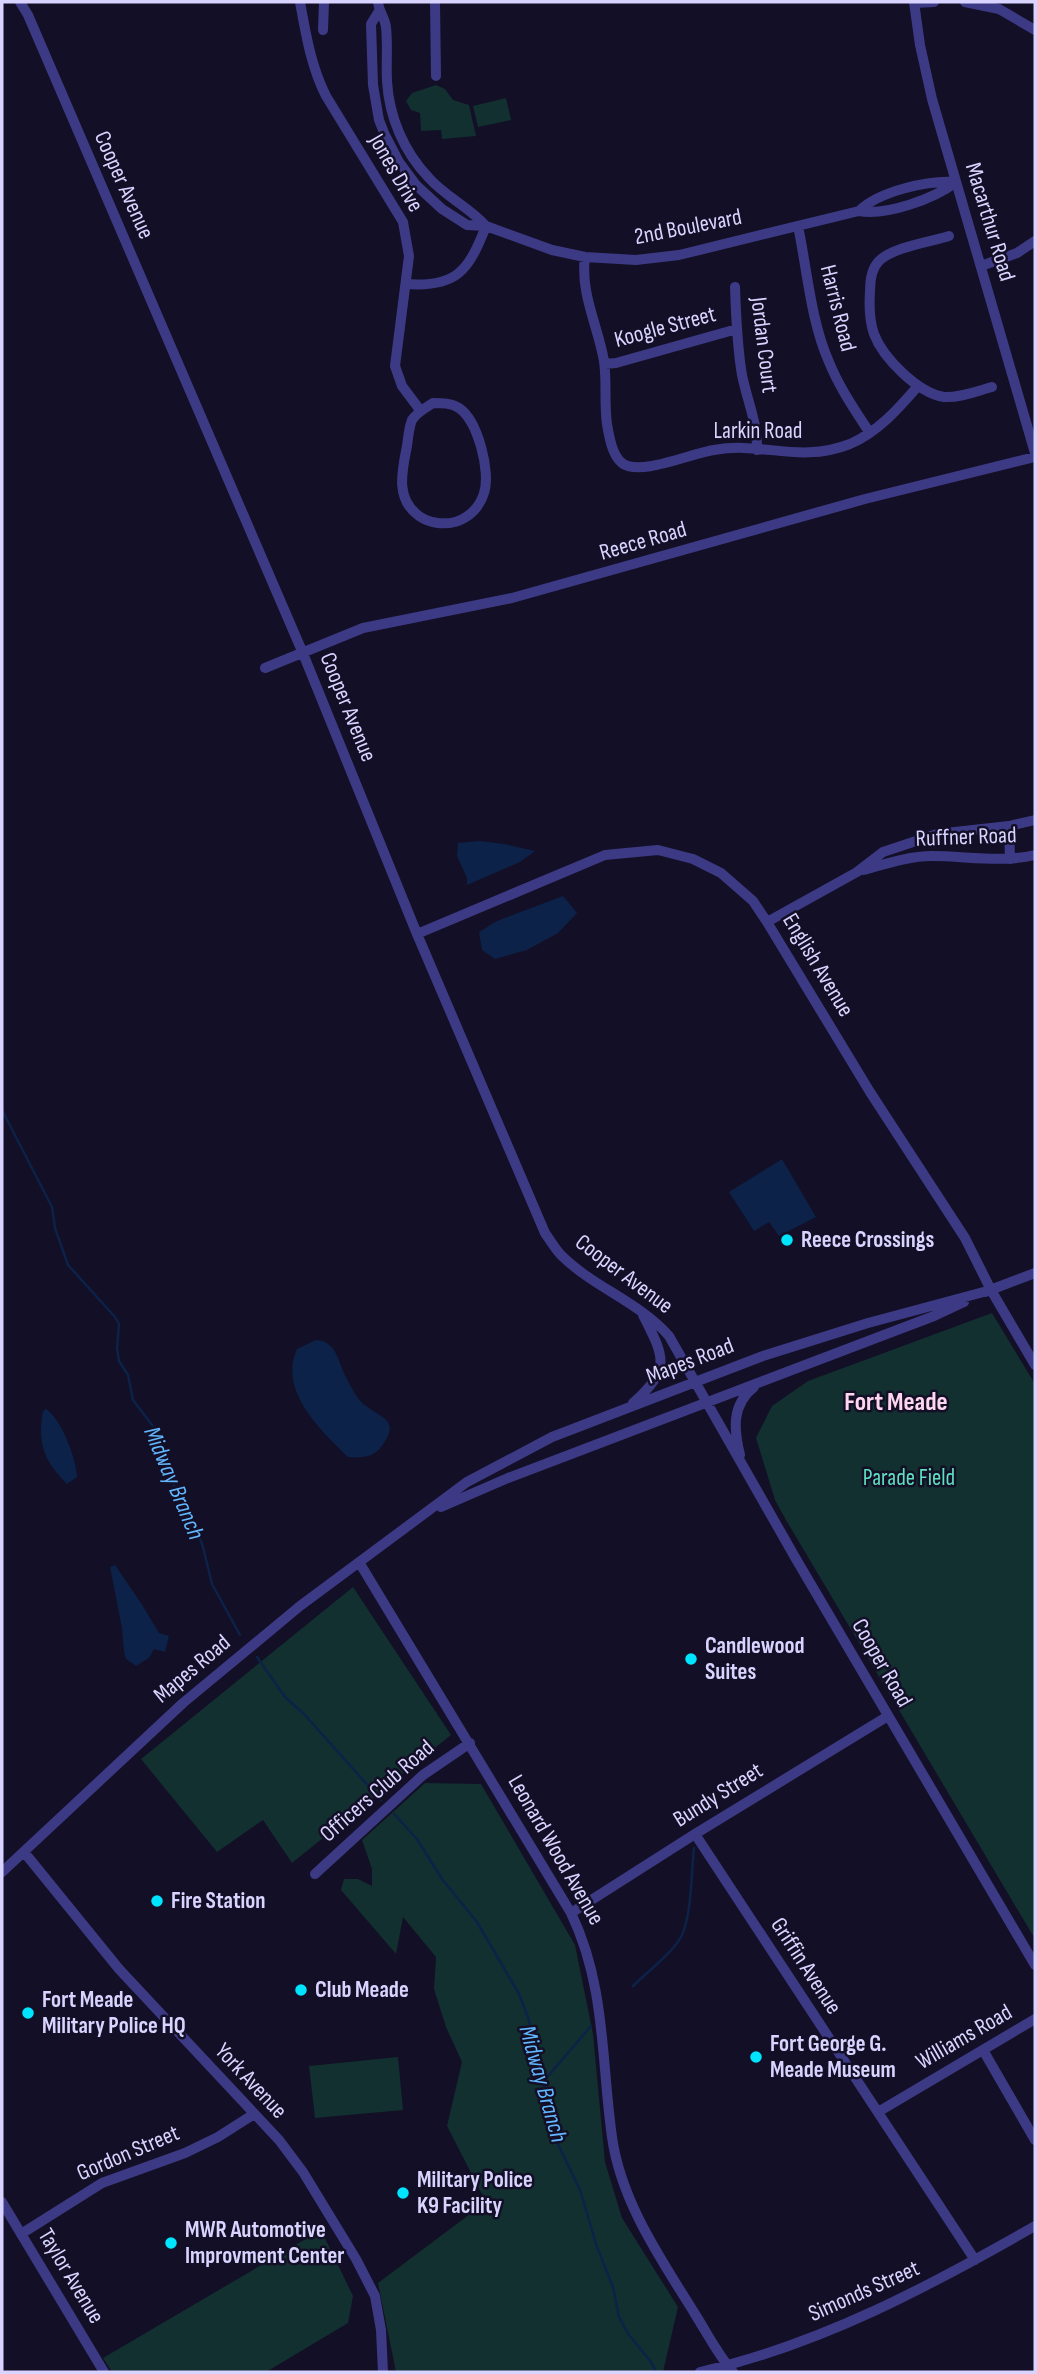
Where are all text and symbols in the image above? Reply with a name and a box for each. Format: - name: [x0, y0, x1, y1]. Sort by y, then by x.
- street label: Cooper Avenue: [88, 127, 160, 243]
- street label: Jones Drive: [362, 128, 429, 217]
- street label: Macarthur Road: [959, 159, 1021, 285]
- street label: 2nd Boulevard: [632, 203, 744, 251]
- street label: Harris Road: [814, 262, 862, 354]
- street label: Jordan Court: [744, 294, 784, 395]
- street label: Koogle Street: [611, 300, 719, 354]
- street label: Larkin Road: [714, 417, 802, 445]
- street label: Reece Road: [596, 515, 690, 567]
- street label: Cooper Avenue: [313, 648, 383, 766]
- street label: Ruffner Road: [915, 821, 1017, 853]
- street label: English Avenue: [776, 908, 860, 1022]
- place label: Reece Crossings: [801, 1226, 934, 1254]
- street label: Cooper Avenue: [570, 1228, 678, 1320]
- marker: Reece Crossings: [779, 1232, 795, 1248]
- street label: Mapes Road: [642, 1332, 738, 1390]
- district label: Fort Meade: [844, 1387, 948, 1418]
- water label: Midway Branch: [137, 1422, 211, 1544]
- park label: Parade Field: [863, 1464, 955, 1492]
- street label: Cooper Road: [846, 1614, 918, 1712]
- street label: Mapes Road: [148, 1629, 236, 1709]
- place label: Candlewood Suites: [705, 1632, 805, 1686]
- marker: Candlewood Suites: [683, 1651, 699, 1667]
- street label: Officers Club Road: [314, 1734, 440, 1848]
- street label: Bundy Street: [668, 1757, 768, 1833]
- street label: Leonard Wood Avenue: [502, 1770, 610, 1930]
- place label: Fire Station: [171, 1887, 265, 1915]
- marker: Fire Station: [149, 1893, 165, 1909]
- street label: Griffin Avenue: [764, 1912, 848, 2020]
- place label: Club Meade: [315, 1976, 409, 2004]
- marker: Club Meade: [293, 1982, 309, 1998]
- place label: Fort Meade Military Police HQ: [42, 1986, 186, 2040]
- street label: Williams Road: [911, 1998, 1017, 2076]
- marker: Fort Meade Military Police HQ: [20, 2005, 36, 2021]
- water label: Midway Branch: [513, 2022, 573, 2146]
- place label: Fort George G. Meade Museum: [770, 2030, 896, 2084]
- street label: York Avenue: [209, 2037, 293, 2125]
- marker: Fort George G. Meade Museum: [748, 2049, 764, 2065]
- street label: Gordon Street: [73, 2119, 183, 2187]
- place label: Military Police K9 Facility: [417, 2166, 533, 2220]
- marker: Military Police K9 Facility: [395, 2185, 411, 2201]
- place label: MWR Automotive Improvment Center: [185, 2216, 344, 2270]
- street label: Taylor Avenue: [32, 2223, 110, 2329]
- marker: MWR Automotive Improvment Center: [163, 2235, 179, 2251]
- street label: Simonds Street: [804, 2254, 924, 2328]

